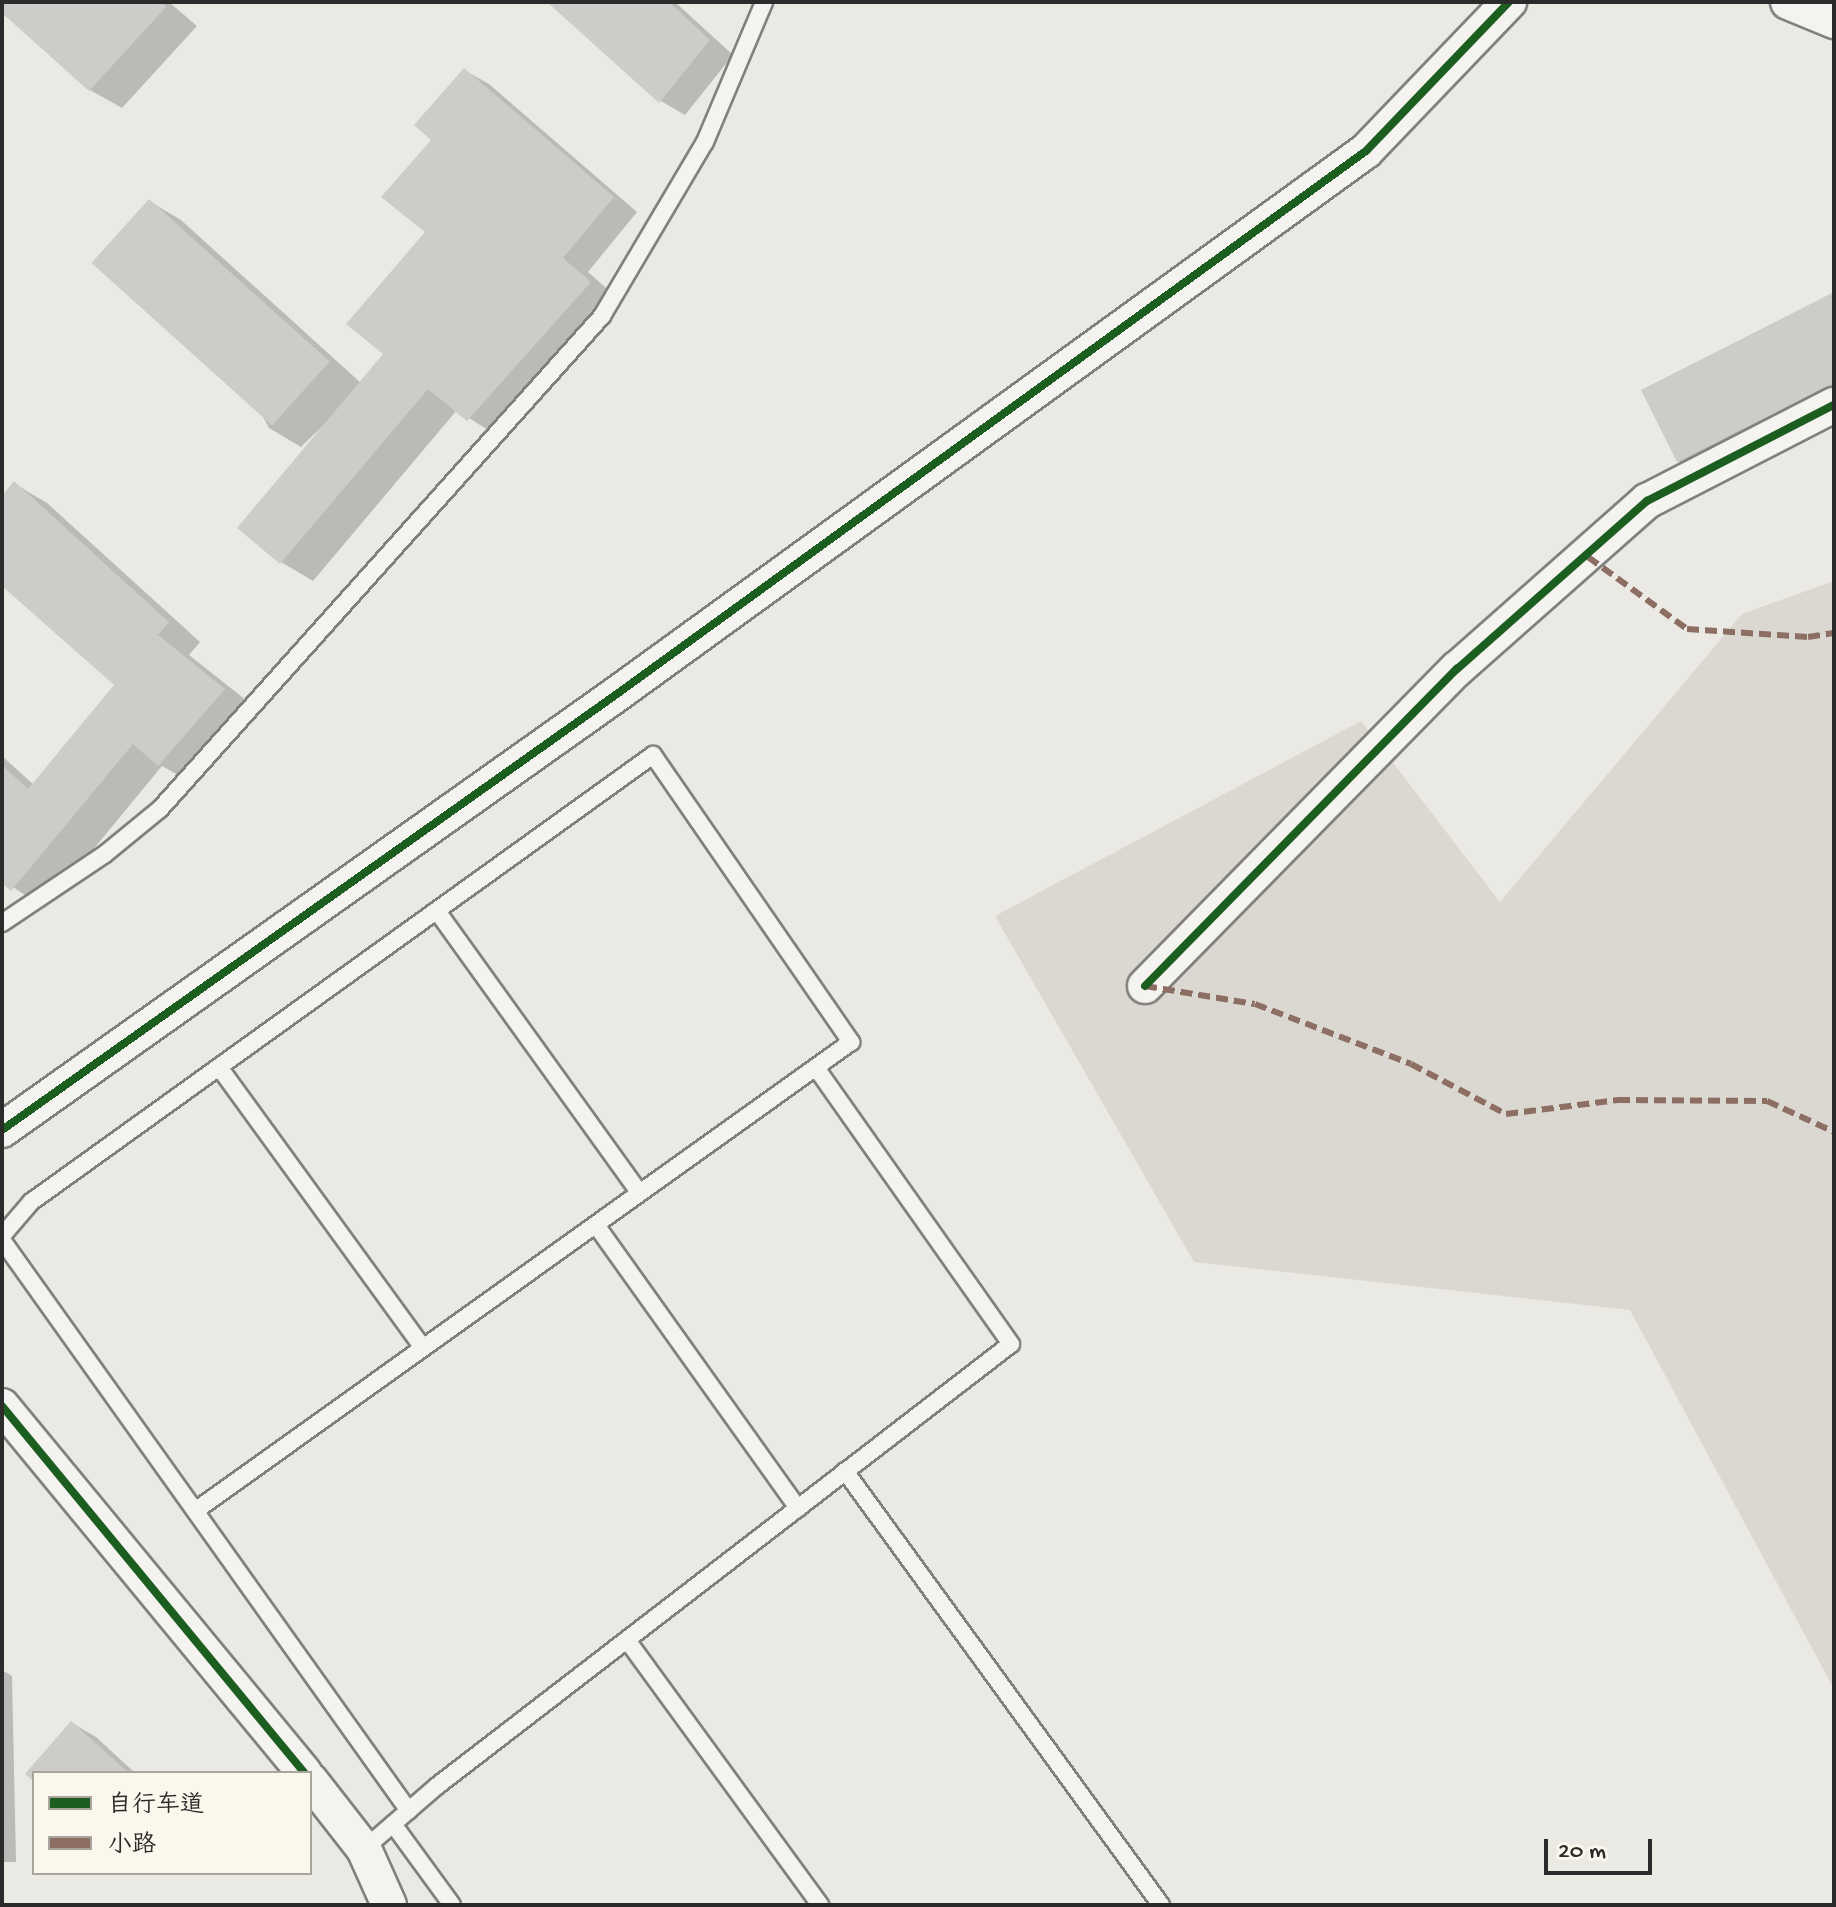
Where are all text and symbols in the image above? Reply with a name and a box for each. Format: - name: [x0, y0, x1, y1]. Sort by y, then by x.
- legend: [32, 1771, 312, 1875]
- text: 自行车道: [108, 1792, 204, 1821]
- scale bar: [1548, 1823, 1656, 1873]
- text: 小路: [108, 1832, 156, 1861]
- text: 20 m: [1558, 1838, 1606, 1867]

